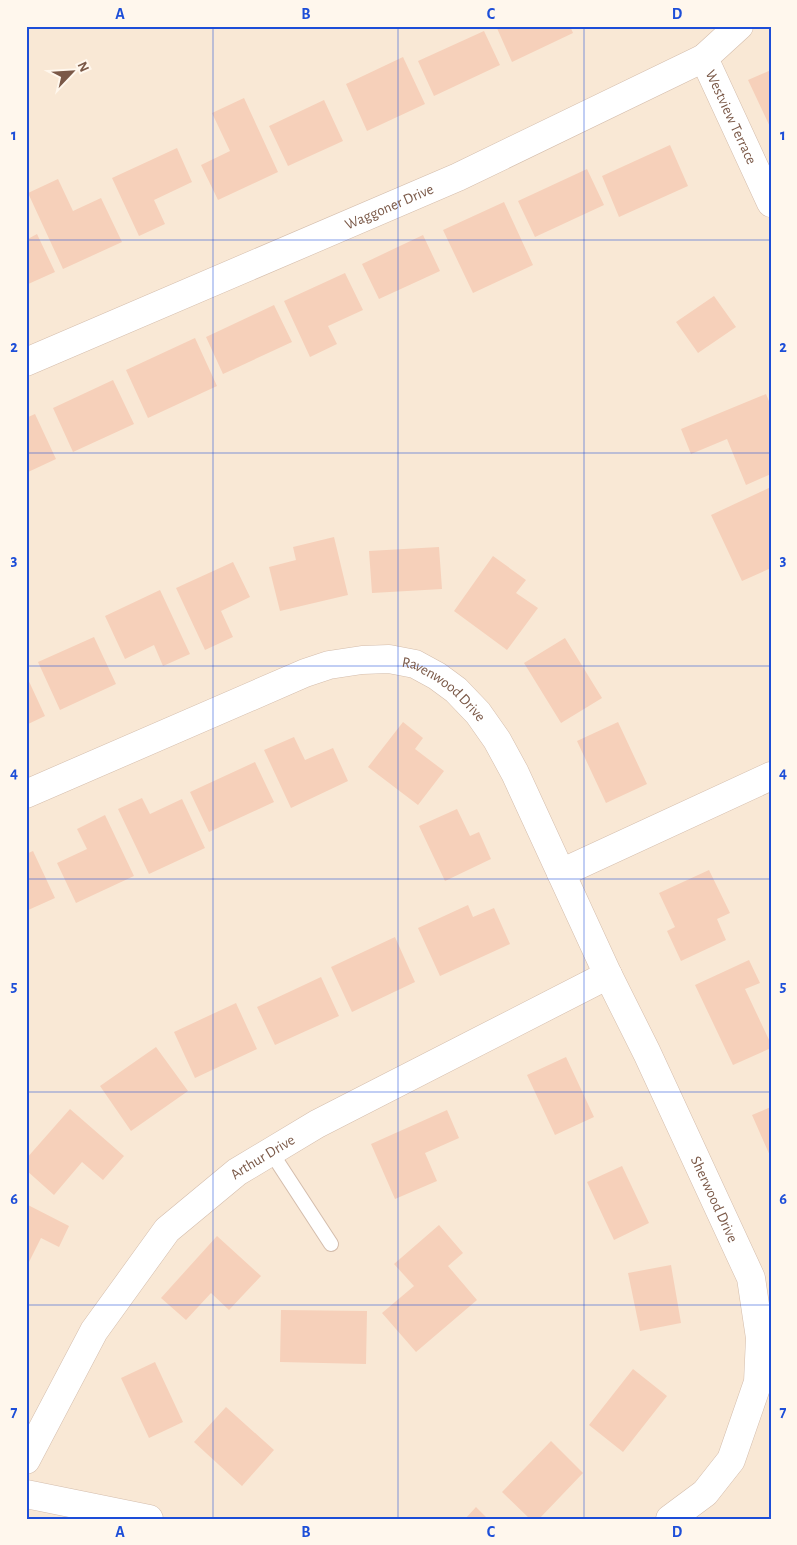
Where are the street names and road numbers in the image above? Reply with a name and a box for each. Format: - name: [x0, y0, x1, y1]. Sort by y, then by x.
- street label: Westview Terrace: [703, 68, 759, 167]
- street label: Waggoner Drive: [343, 181, 436, 232]
- street label: Ravenwood Drive: [401, 655, 488, 724]
- street label: Arthur Drive: [228, 1132, 298, 1182]
- street label: Sherwood Drive: [688, 1154, 740, 1245]

